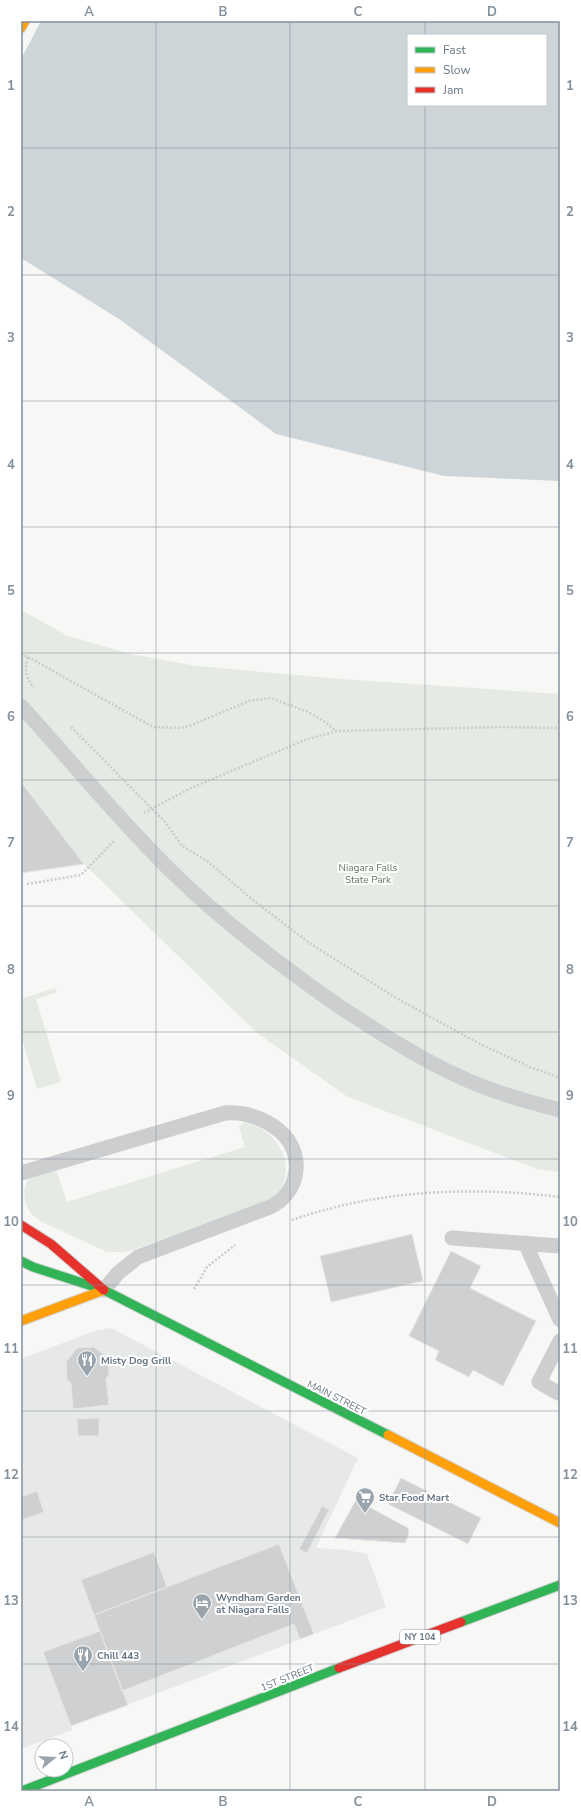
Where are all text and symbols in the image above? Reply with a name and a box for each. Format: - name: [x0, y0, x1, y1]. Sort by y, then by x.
- text: A: [84, 3, 94, 21]
- text: B: [219, 3, 228, 21]
- text: C: [354, 3, 363, 21]
- text: D: [487, 3, 497, 21]
- legend: [407, 34, 547, 106]
- text: Fast: [443, 42, 466, 58]
- text: Slow: [443, 62, 471, 78]
- text: 1: [7, 77, 15, 95]
- text: 1: [566, 77, 574, 95]
- text: Jam: [442, 82, 464, 98]
- text: 2: [7, 203, 15, 221]
- text: 2: [566, 203, 574, 221]
- text: 3: [7, 329, 15, 347]
- text: 3: [566, 329, 574, 347]
- text: 4: [7, 456, 15, 474]
- text: 4: [566, 456, 574, 474]
- text: 5: [7, 582, 15, 600]
- text: 5: [566, 582, 574, 600]
- text: 6: [7, 708, 15, 726]
- text: 6: [566, 708, 574, 726]
- text: 7: [7, 834, 15, 852]
- text: 7: [566, 834, 574, 852]
- park label: Niagara Falls State Park: [339, 861, 398, 887]
- text: 8: [7, 961, 15, 979]
- text: 8: [566, 961, 574, 979]
- text: 9: [7, 1087, 15, 1105]
- text: 9: [566, 1087, 574, 1105]
- text: 10: [3, 1213, 19, 1231]
- text: 10: [562, 1213, 578, 1231]
- text: 11: [3, 1340, 19, 1358]
- text: 11: [562, 1340, 578, 1358]
- restaurant icon: Misty Dog Grill: [76, 1349, 98, 1377]
- place label: Misty Dog Grill: [101, 1354, 172, 1368]
- street label: MAIN STREET: [305, 1377, 369, 1419]
- text: 12: [3, 1466, 19, 1484]
- text: 12: [562, 1466, 578, 1484]
- supermarket icon: Star Food Mart: [354, 1486, 376, 1514]
- place label: Star Food Mart: [379, 1491, 449, 1505]
- place label: Wyndham Garden at Niagara Falls: [216, 1591, 301, 1617]
- text: 13: [3, 1592, 19, 1610]
- hotel icon: Wyndham Garden at Niagara Falls: [191, 1592, 213, 1620]
- text: 13: [562, 1592, 578, 1610]
- road number: NY 104: [400, 1630, 440, 1644]
- restaurant icon: Chill 443: [72, 1644, 94, 1672]
- place label: Chill 443: [97, 1649, 139, 1663]
- street label: 1ST STREET: [258, 1661, 316, 1695]
- text: 14: [3, 1718, 19, 1736]
- text: 14: [562, 1718, 578, 1736]
- north arrow: [34, 1738, 74, 1778]
- text: N: [55, 1749, 71, 1761]
- text: A: [84, 1793, 94, 1811]
- text: B: [219, 1793, 228, 1811]
- text: C: [354, 1793, 363, 1811]
- text: D: [487, 1793, 497, 1811]

